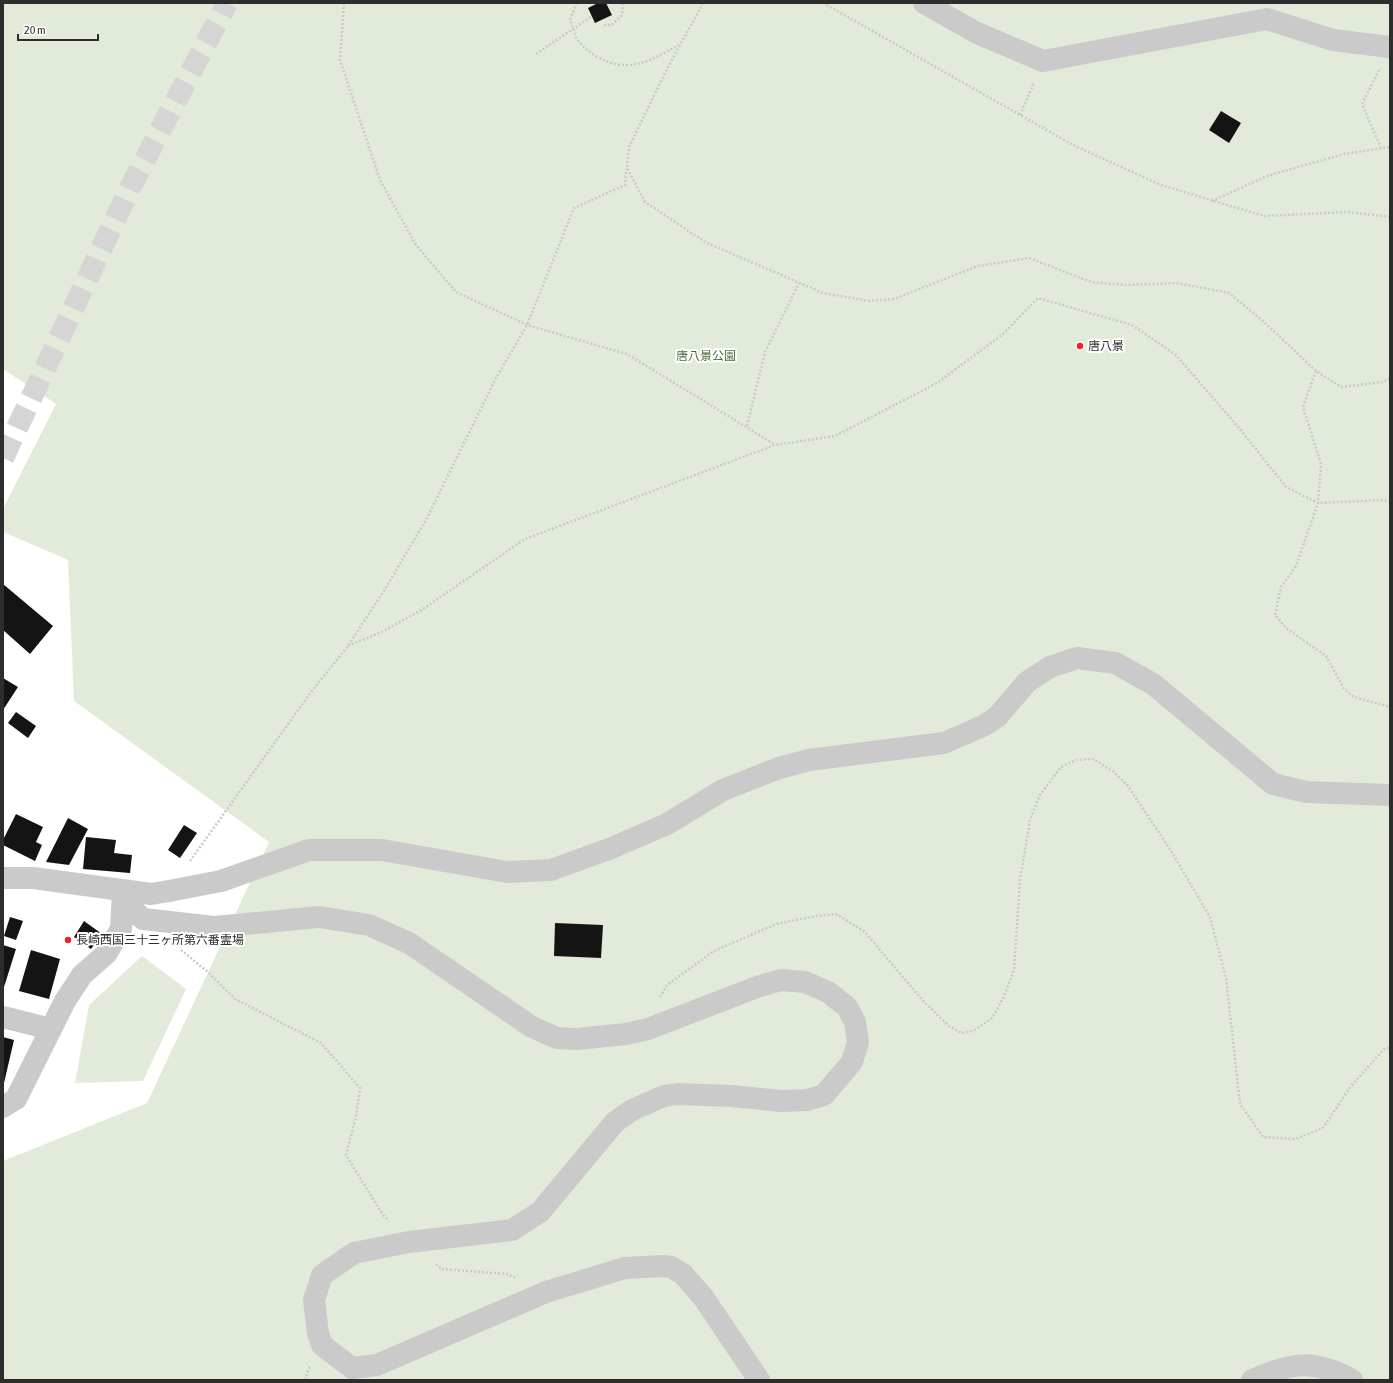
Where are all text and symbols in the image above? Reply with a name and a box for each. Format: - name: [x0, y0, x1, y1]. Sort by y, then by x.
- scale bar: [18, 16, 98, 42]
- text: 20 m: [24, 23, 46, 37]
- place label: 唐八景: [1088, 339, 1124, 353]
- marker: 唐八景: [1075, 341, 1085, 351]
- park label: 唐八景公園: [676, 349, 736, 363]
- place label: 長崎西国三十三ヶ所第六番霊場: [76, 933, 244, 947]
- marker: 長崎西国三十三ヶ所第六番霊場: [63, 935, 73, 945]

